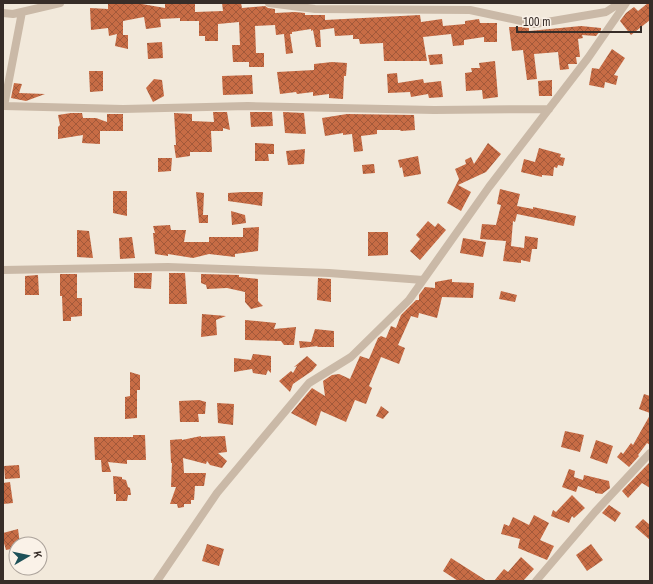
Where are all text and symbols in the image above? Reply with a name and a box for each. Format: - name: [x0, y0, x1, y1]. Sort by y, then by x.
- scale bar: [517, 8, 641, 34]
- text: 100 m: [523, 14, 550, 30]
- north arrow: [8, 536, 48, 576]
- text: K: [30, 550, 45, 559]

